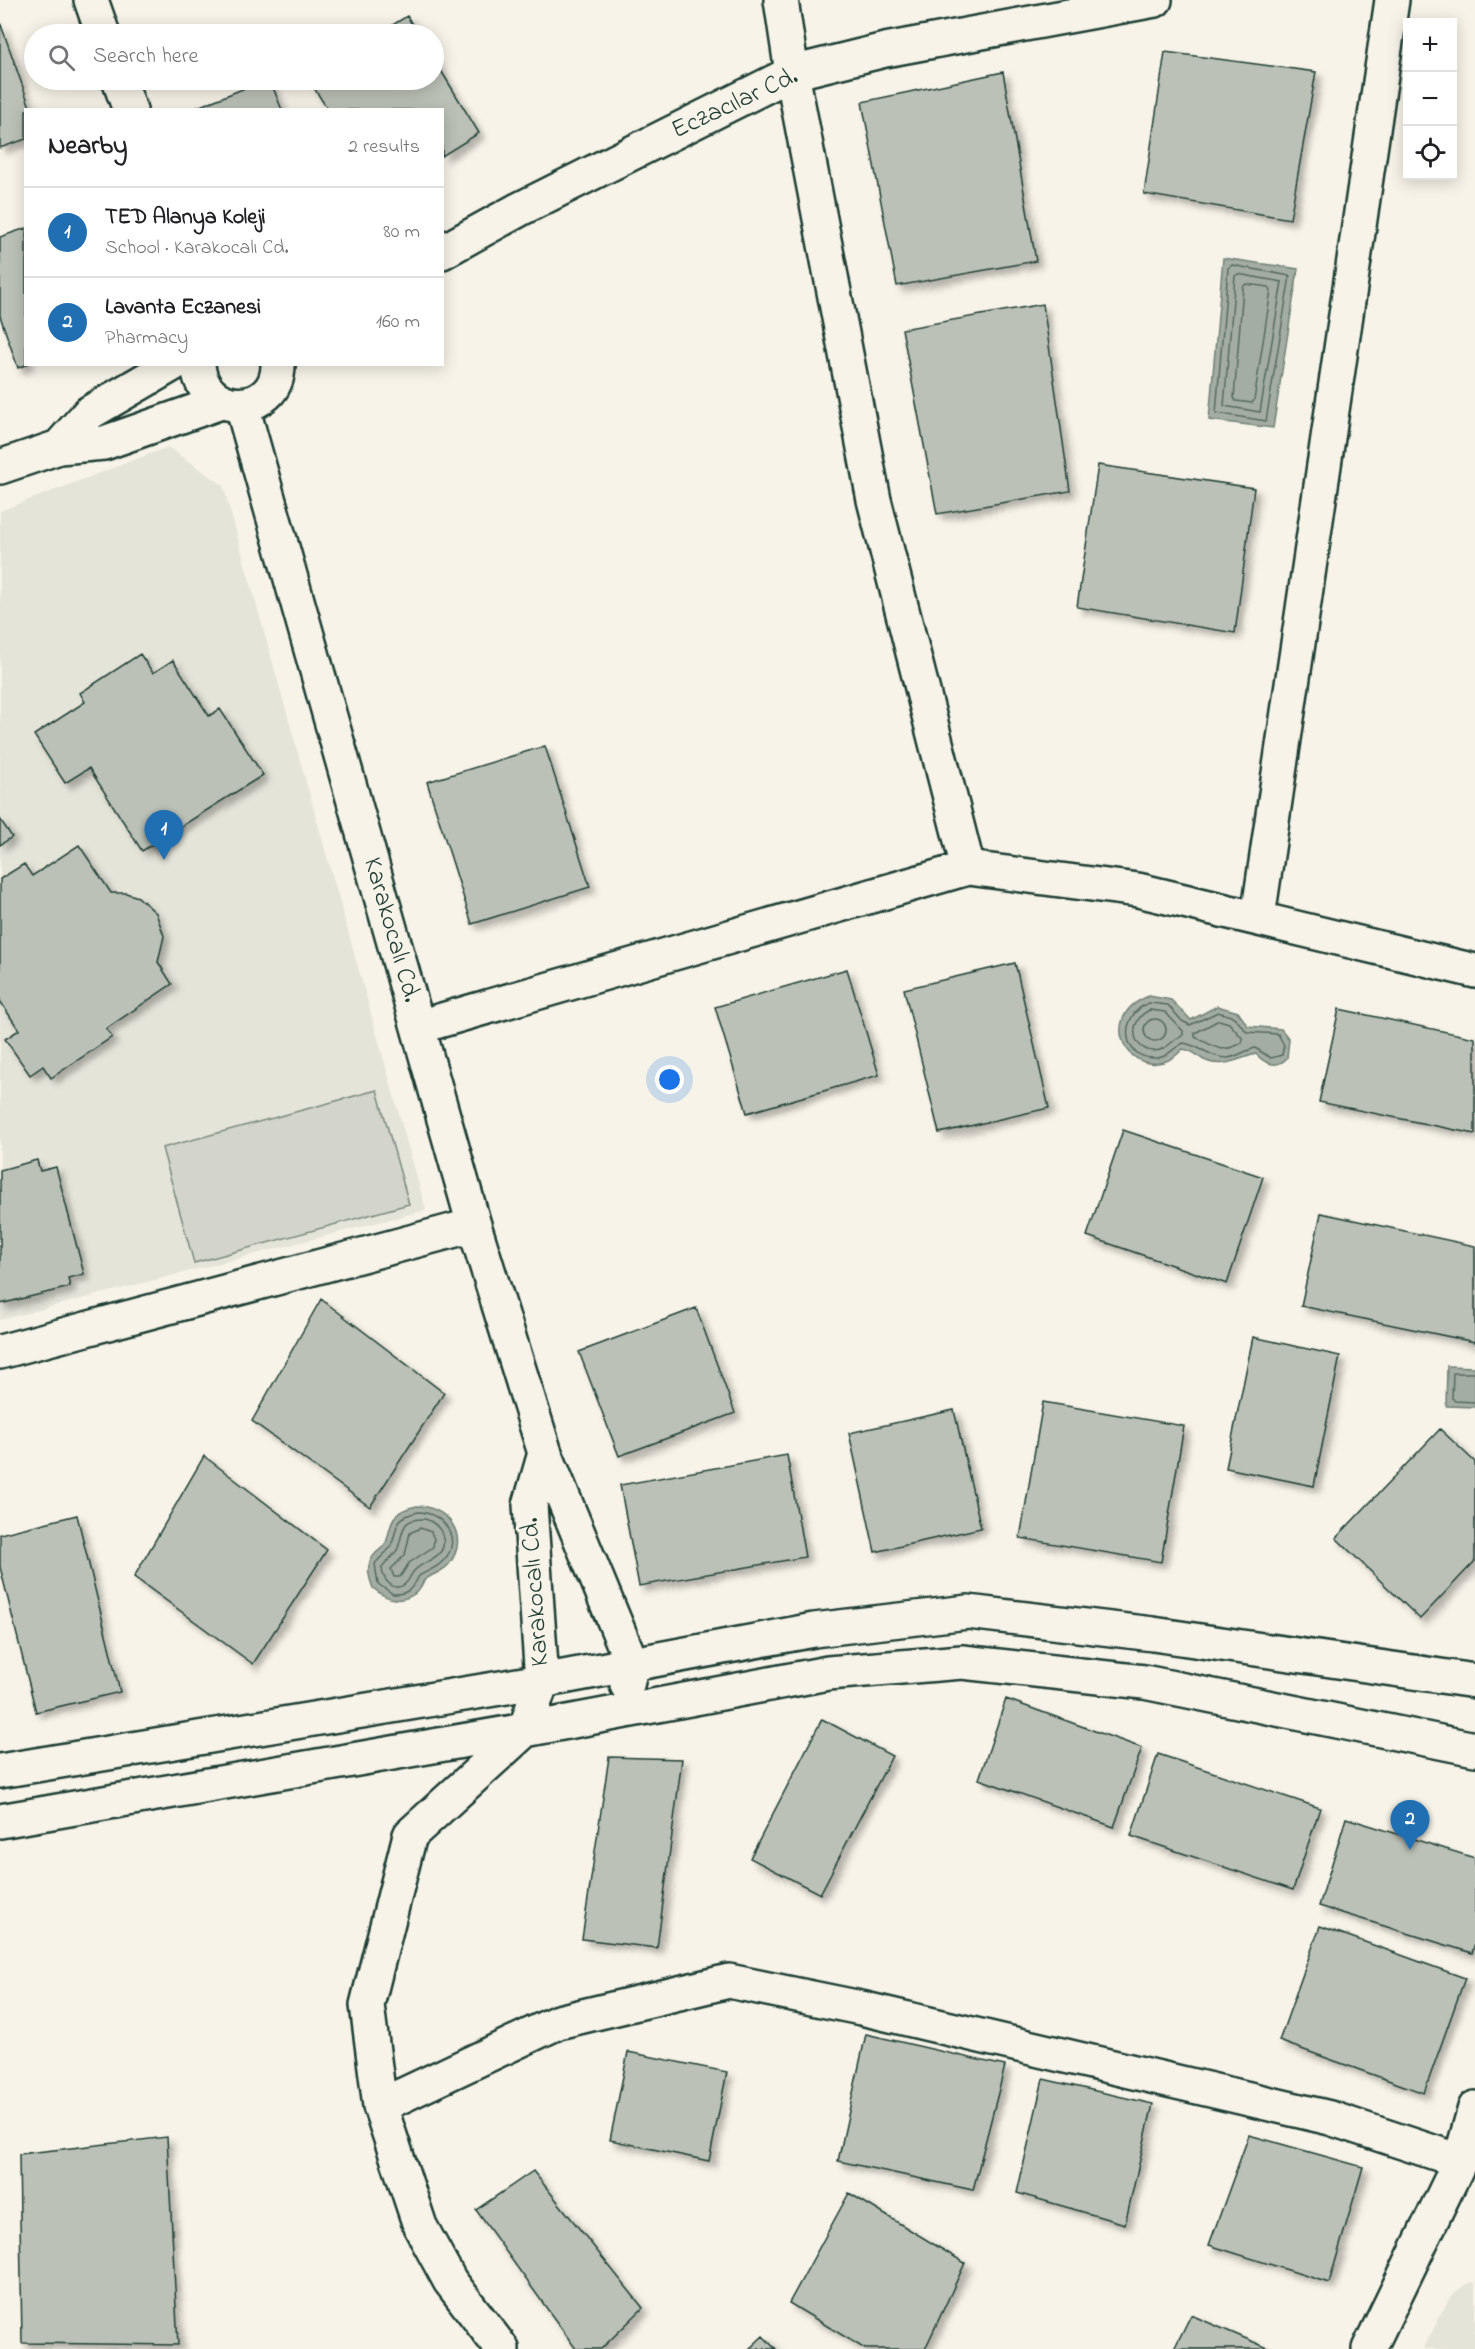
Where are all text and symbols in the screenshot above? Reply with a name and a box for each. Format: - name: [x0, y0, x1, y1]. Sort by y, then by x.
- map controls: [1403, 18, 1457, 180]
- button: +: [1403, 18, 1457, 72]
- search box: [24, 24, 444, 90]
- icon: search: [45, 41, 78, 74]
- text: Search here: [93, 41, 198, 73]
- street label: Eczacılar Cd.: [666, 58, 804, 150]
- button: −: [1403, 72, 1457, 126]
- button: locate: [1403, 126, 1457, 180]
- text: Nearby: [48, 128, 127, 166]
- text: 2 results: [348, 133, 420, 162]
- text: TED Alanya Koleji: [105, 202, 266, 234]
- text: 1: [64, 218, 71, 247]
- text: 80 m: [383, 218, 420, 247]
- text: School · Karakocalı Cd.: [105, 234, 289, 263]
- text: Lavanta Eczanesi: [105, 292, 261, 324]
- text: 2: [63, 308, 72, 337]
- text: 160 m: [376, 308, 420, 337]
- text: Pharmacy: [105, 324, 188, 353]
- pin: 1: [144, 810, 184, 860]
- street label: Karakocalı Cd.: [352, 853, 430, 1007]
- your location: [655, 1065, 684, 1094]
- street label: Karakocalı Cd.: [512, 1516, 560, 1668]
- pin: 2: [1390, 1800, 1430, 1850]

